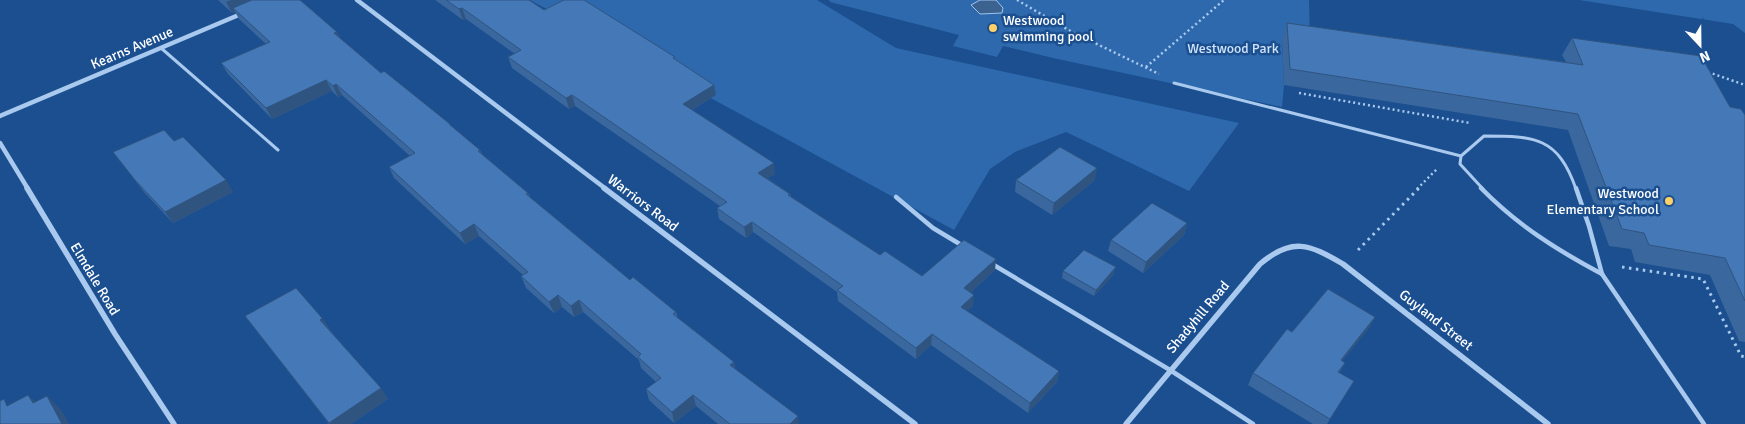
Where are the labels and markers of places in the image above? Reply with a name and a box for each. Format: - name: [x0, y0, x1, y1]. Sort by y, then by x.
- place label: Westwood swimming pool: [1003, 12, 1094, 45]
- marker: Westwood swimming pool: [987, 22, 999, 34]
- place label: Westwood Elementary School: [1546, 185, 1659, 218]
- marker: Westwood Elementary School: [1663, 195, 1675, 207]

